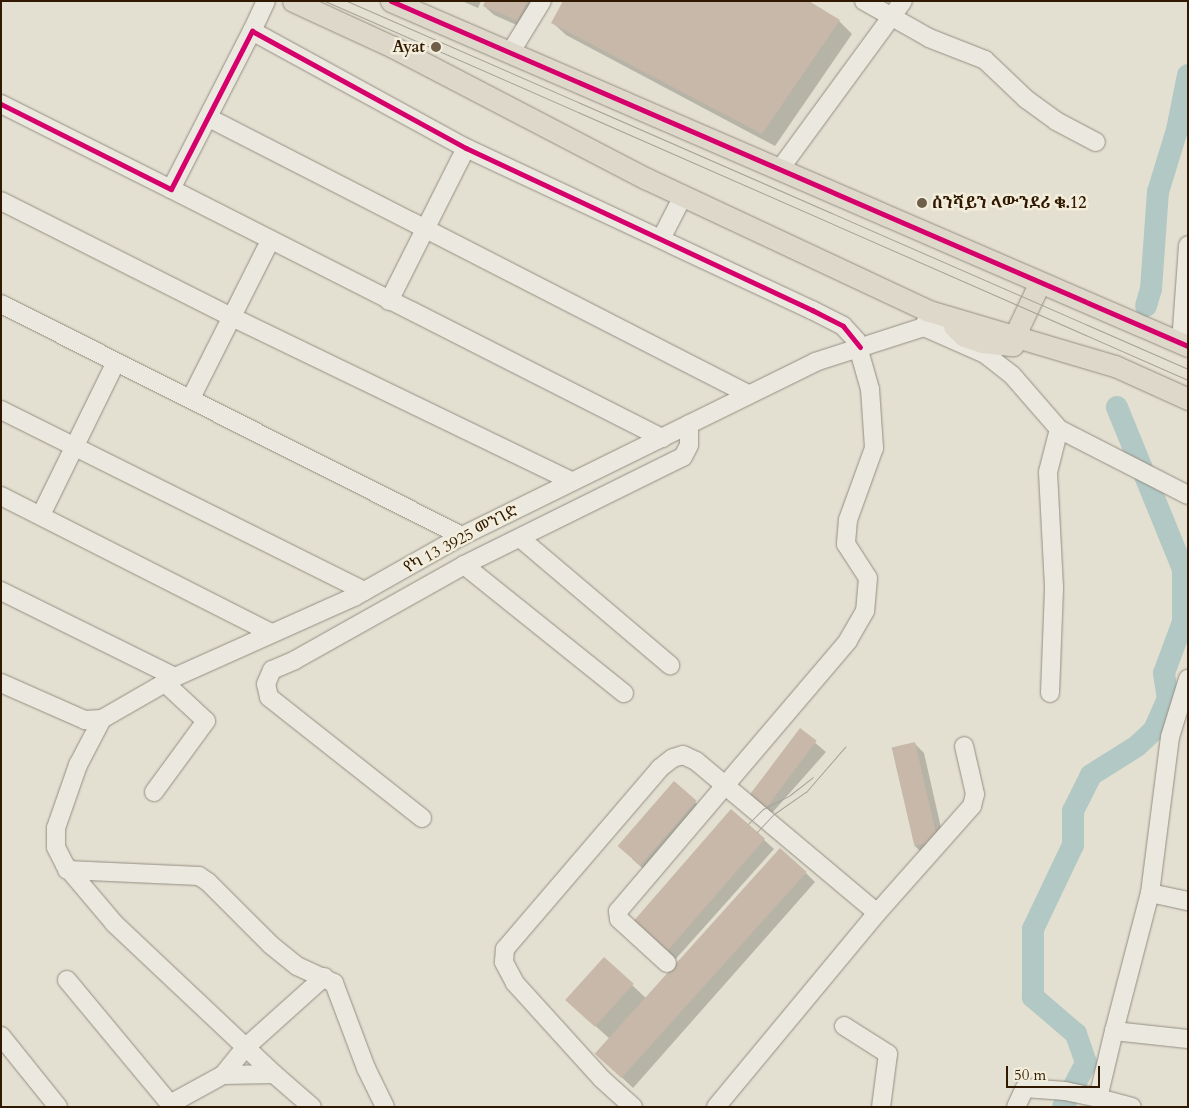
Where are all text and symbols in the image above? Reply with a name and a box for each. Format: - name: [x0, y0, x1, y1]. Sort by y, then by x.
- place label: Ayat: [392, 37, 425, 57]
- marker: Ayat: [429, 40, 443, 54]
- place label: ሰንሻይን ላውንደሪ ቁ.12: [932, 193, 1086, 213]
- marker: ሰንሻይን ላውንደሪ ቁ.12: [916, 197, 928, 209]
- street label: የካ 13 3925 መንገድ: [401, 501, 521, 577]
- scale bar: [1009, 1056, 1103, 1088]
- text: 50 m: [1014, 1065, 1046, 1085]

